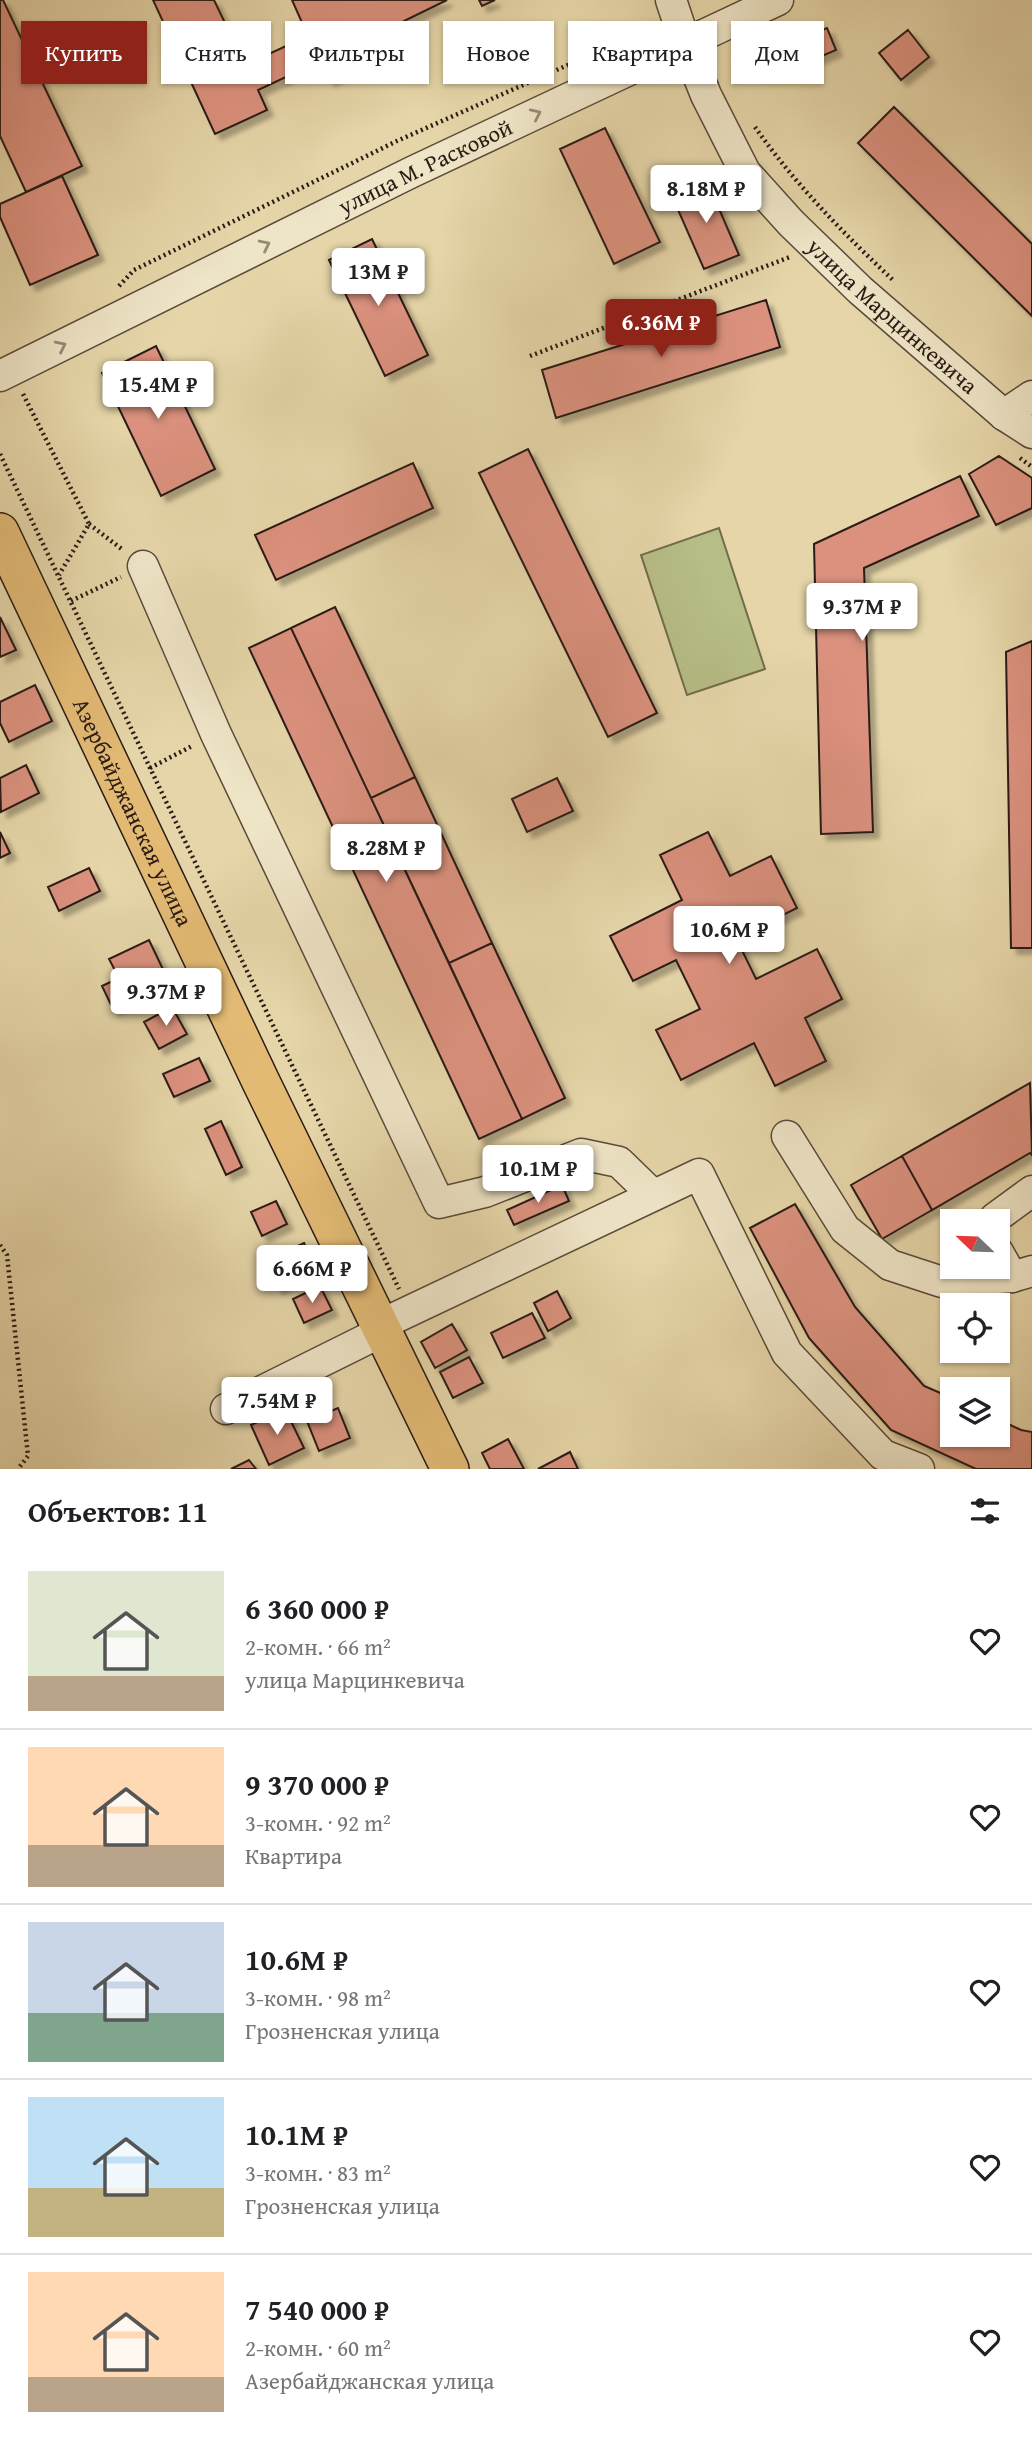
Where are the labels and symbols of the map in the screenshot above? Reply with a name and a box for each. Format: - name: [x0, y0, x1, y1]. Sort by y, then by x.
- one-way arrow: [529, 108, 541, 122]
- street label: улица М. Расковой: [331, 110, 518, 223]
- pin: 8.18M ₽: [641, 166, 771, 225]
- street label: улица Марцинкевича: [799, 229, 986, 401]
- one-way arrow: [258, 239, 270, 253]
- pin: 13M ₽: [329, 248, 427, 308]
- pin: 6.36M ₽: [596, 300, 726, 359]
- one-way arrow: [54, 340, 66, 354]
- pin: 15.4M ₽: [93, 362, 223, 421]
- pin: 9.37M ₽: [797, 584, 927, 643]
- street label: Азербайджанская улица: [65, 692, 202, 932]
- pin: 8.28M ₽: [321, 824, 451, 884]
- pin: 10.6M ₽: [664, 906, 794, 966]
- pin: 9.37M ₽: [101, 968, 231, 1028]
- pin: 10.1M ₽: [473, 1146, 603, 1205]
- north arrow: [940, 1209, 1010, 1279]
- pin: 6.66M ₽: [247, 1246, 377, 1305]
- pin: 7.54M ₽: [212, 1378, 342, 1437]

